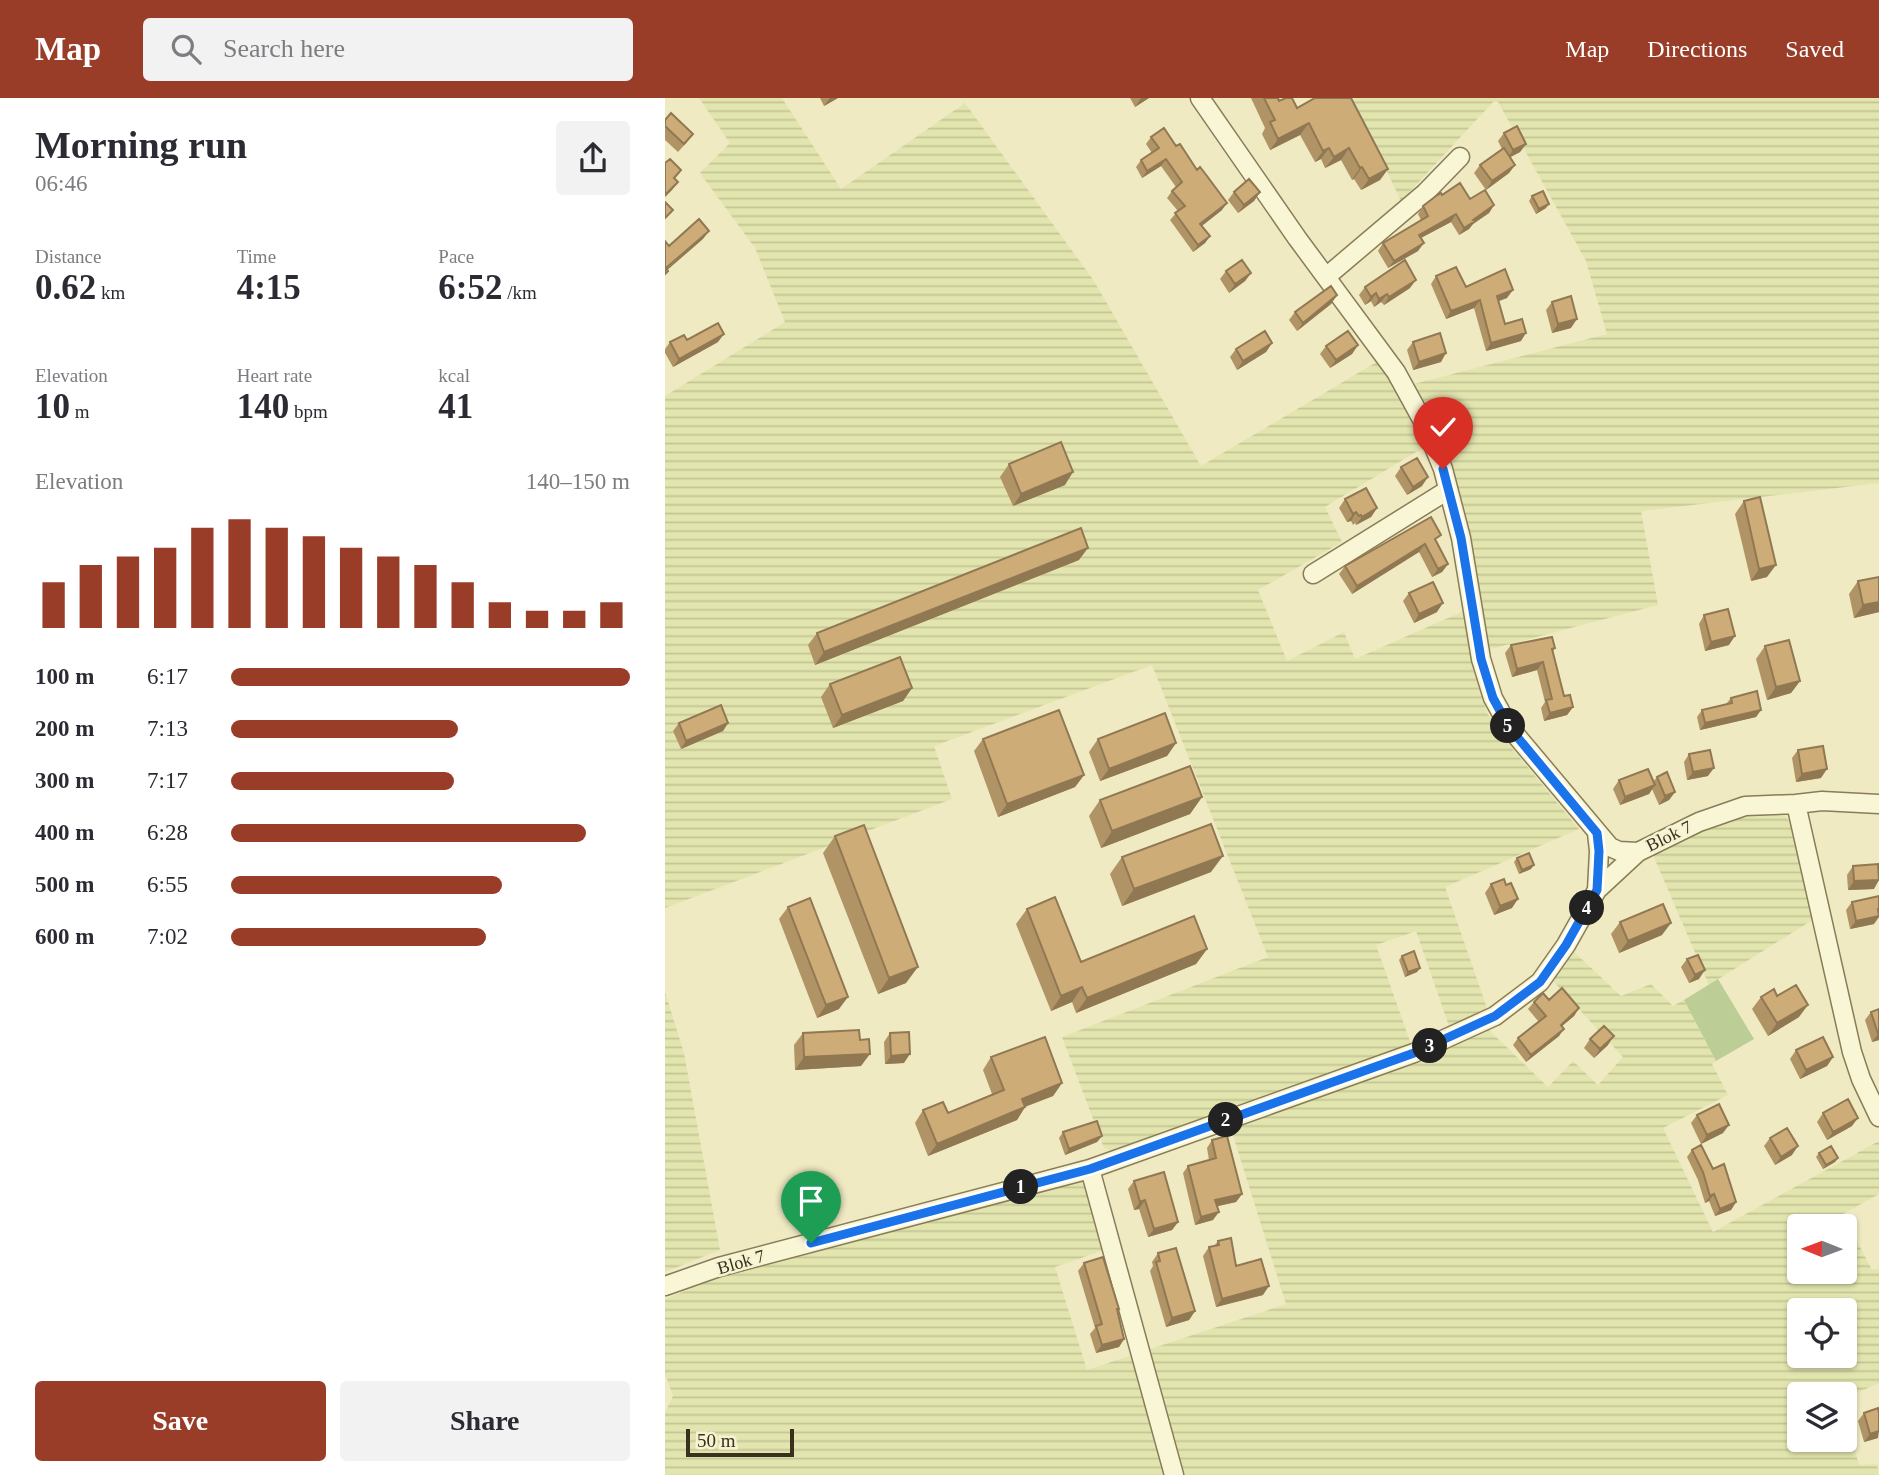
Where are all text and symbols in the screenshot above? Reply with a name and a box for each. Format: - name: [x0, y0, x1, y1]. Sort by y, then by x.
- search box: [143, 18, 633, 81]
- icon: search: [167, 30, 205, 68]
- text: Map: [35, 31, 101, 67]
- text: Search here: [223, 34, 345, 63]
- text: Map: [1565, 36, 1609, 62]
- text: Directions: [1647, 36, 1747, 62]
- text: Saved: [1785, 36, 1844, 62]
- button: share: [556, 121, 630, 195]
- text: Morning run: [35, 124, 247, 166]
- text: 06:46: [35, 171, 87, 196]
- text: Distance: [35, 246, 101, 267]
- text: Time: [237, 246, 276, 267]
- text: Pace: [438, 246, 474, 267]
- text: 0.62: [35, 268, 96, 307]
- text: 4:15: [237, 268, 301, 307]
- text: 6:52: [438, 268, 502, 307]
- text: km: [96, 282, 125, 303]
- text: /km: [502, 282, 537, 303]
- text: Elevation: [35, 365, 108, 386]
- text: Heart rate: [237, 365, 312, 386]
- text: kcal: [438, 365, 470, 386]
- text: 10: [35, 387, 70, 426]
- text: 140: [237, 387, 289, 426]
- text: 41: [438, 387, 473, 426]
- pin: [1413, 397, 1473, 469]
- text: m: [70, 401, 90, 422]
- text: bpm: [289, 401, 328, 422]
- icon: check: [1424, 408, 1462, 446]
- text: Elevation: [35, 469, 123, 494]
- text: 140–150 m: [526, 469, 630, 494]
- text: 100 m: [35, 664, 94, 689]
- text: 6:17: [147, 664, 188, 689]
- pin: 5: [1491, 708, 1525, 744]
- text: 5: [1503, 715, 1512, 736]
- text: 200 m: [35, 716, 94, 741]
- text: 7:13: [147, 716, 188, 741]
- text: 300 m: [35, 768, 94, 793]
- text: 7:17: [147, 768, 188, 793]
- street label: Blok 7: [1643, 816, 1695, 856]
- text: 400 m: [35, 820, 94, 845]
- text: 6:28: [147, 820, 188, 845]
- text: 500 m: [35, 872, 94, 897]
- text: 6:55: [147, 872, 188, 897]
- pin: 4: [1569, 890, 1605, 926]
- text: 4: [1582, 897, 1591, 918]
- text: 600 m: [35, 924, 94, 949]
- text: 7:02: [147, 924, 188, 949]
- pin: 3: [1413, 1028, 1447, 1063]
- text: 3: [1425, 1035, 1434, 1056]
- pin: 2: [1209, 1102, 1243, 1138]
- text: 2: [1221, 1109, 1230, 1130]
- pin: 1: [1003, 1170, 1039, 1204]
- pin: [781, 1171, 841, 1243]
- text: 1: [1016, 1176, 1025, 1197]
- icon: arrive: [792, 1182, 830, 1220]
- north arrow: [1787, 1214, 1857, 1284]
- map controls: [1787, 1214, 1857, 1452]
- street label: Blok 7: [715, 1246, 767, 1278]
- button: locate: [1787, 1298, 1857, 1368]
- button: Save: [35, 1381, 326, 1461]
- button: Share: [340, 1381, 630, 1461]
- button: layers: [1787, 1382, 1857, 1452]
- scale bar: [686, 1426, 795, 1458]
- text: 50 m: [697, 1430, 736, 1451]

